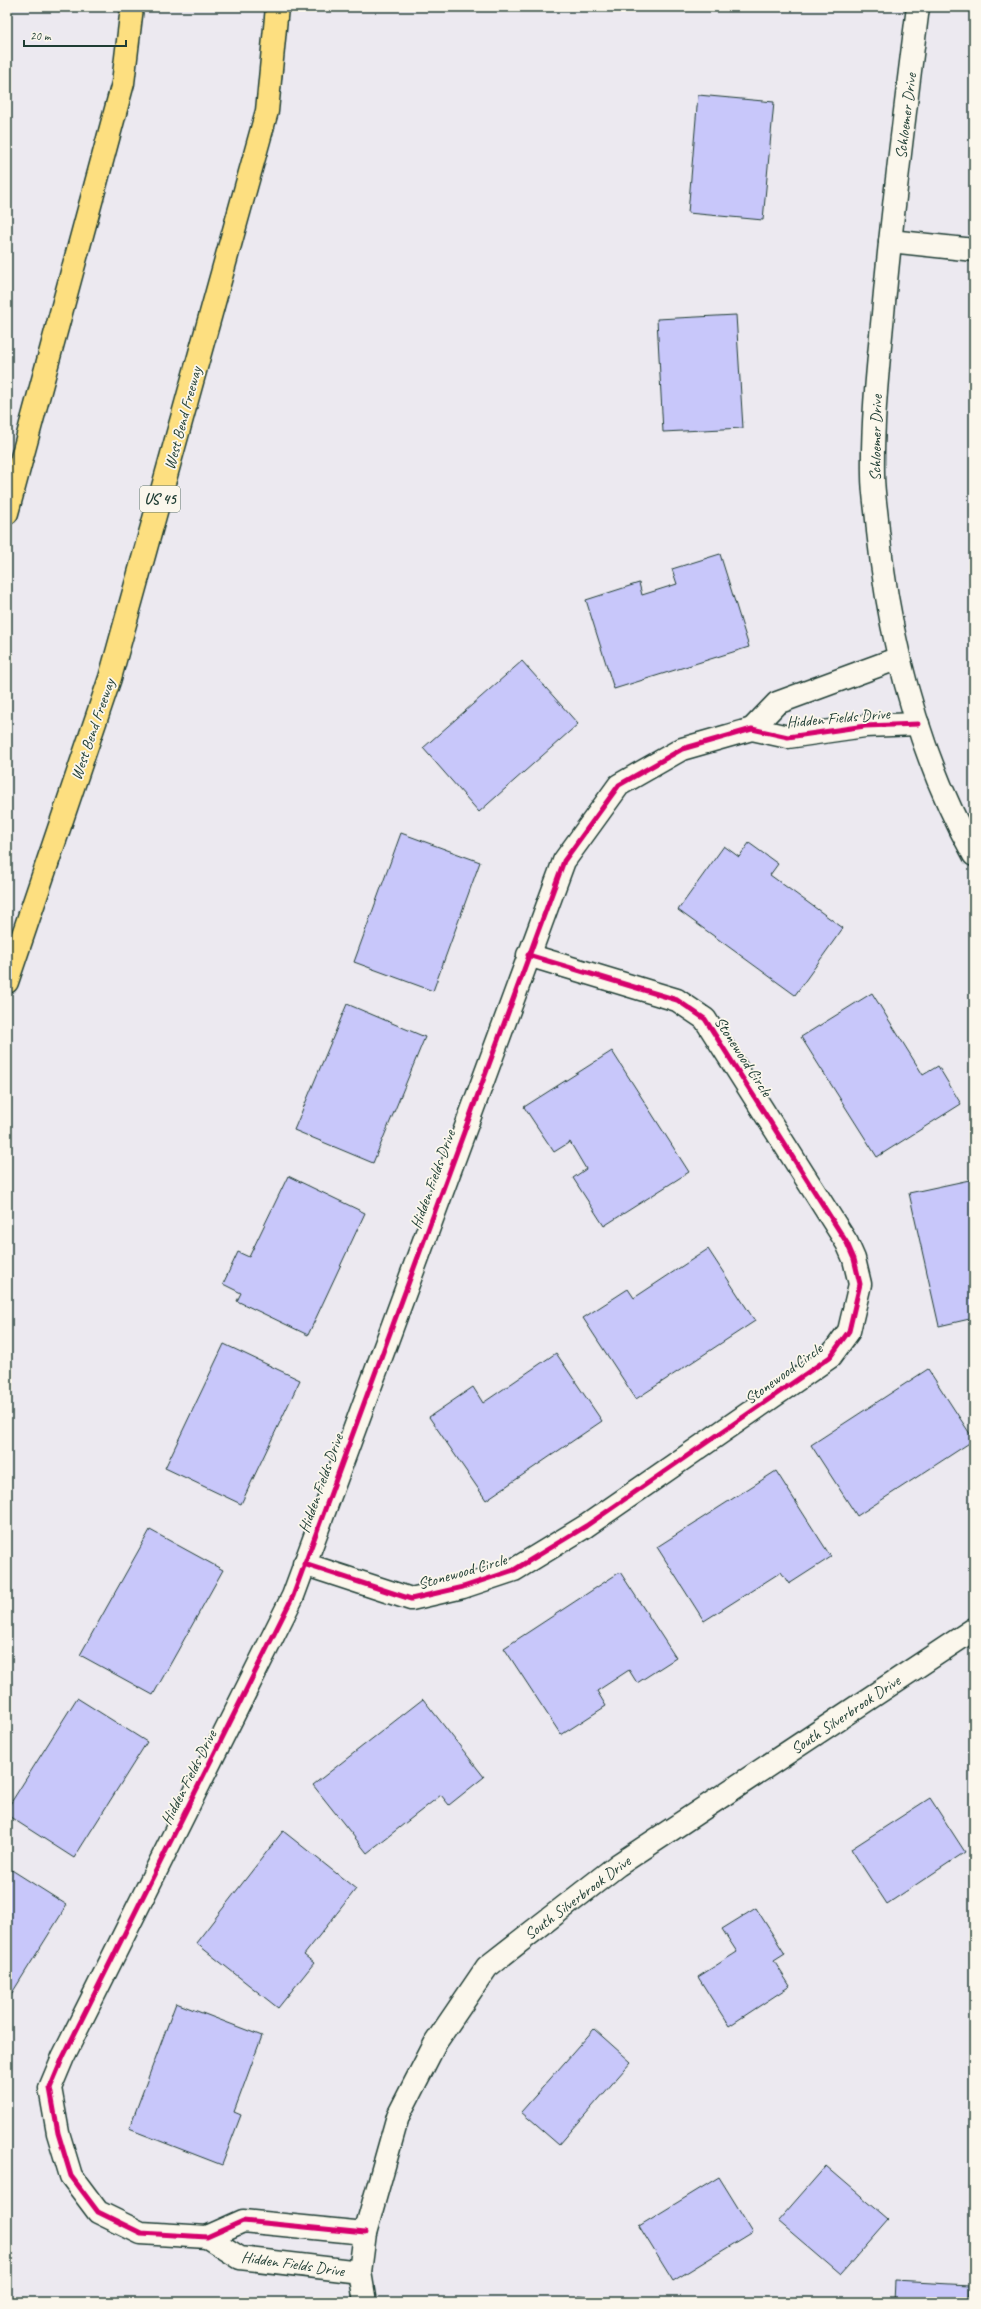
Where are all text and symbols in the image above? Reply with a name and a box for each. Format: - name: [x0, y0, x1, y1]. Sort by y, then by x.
- scale bar: [24, 22, 126, 48]
- text: 20 m: [30, 28, 52, 44]
- street label: Schloemer Drive: [891, 70, 921, 160]
- street label: West Bend Freeway: [160, 363, 207, 472]
- street label: Schloemer Drive: [865, 393, 887, 481]
- road number: US 45: [140, 486, 180, 512]
- street label: West Bend Freeway: [66, 675, 120, 783]
- street label: Hidden Fields Drive: [786, 703, 892, 732]
- street label: Stonewood Circle: [710, 1013, 777, 1102]
- street label: Hidden Fields Drive: [406, 1126, 461, 1231]
- street label: Stonewood Circle: [741, 1338, 828, 1409]
- street label: Hidden Fields Drive: [294, 1430, 349, 1535]
- street label: Stonewood Circle: [416, 1549, 511, 1594]
- street label: South Silverbrook Drive: [787, 1670, 906, 1759]
- street label: Hidden Fields Drive: [156, 1725, 222, 1828]
- street label: South Silverbrook Drive: [521, 1850, 636, 1944]
- street label: Hidden Fields Drive: [240, 2247, 347, 2281]

